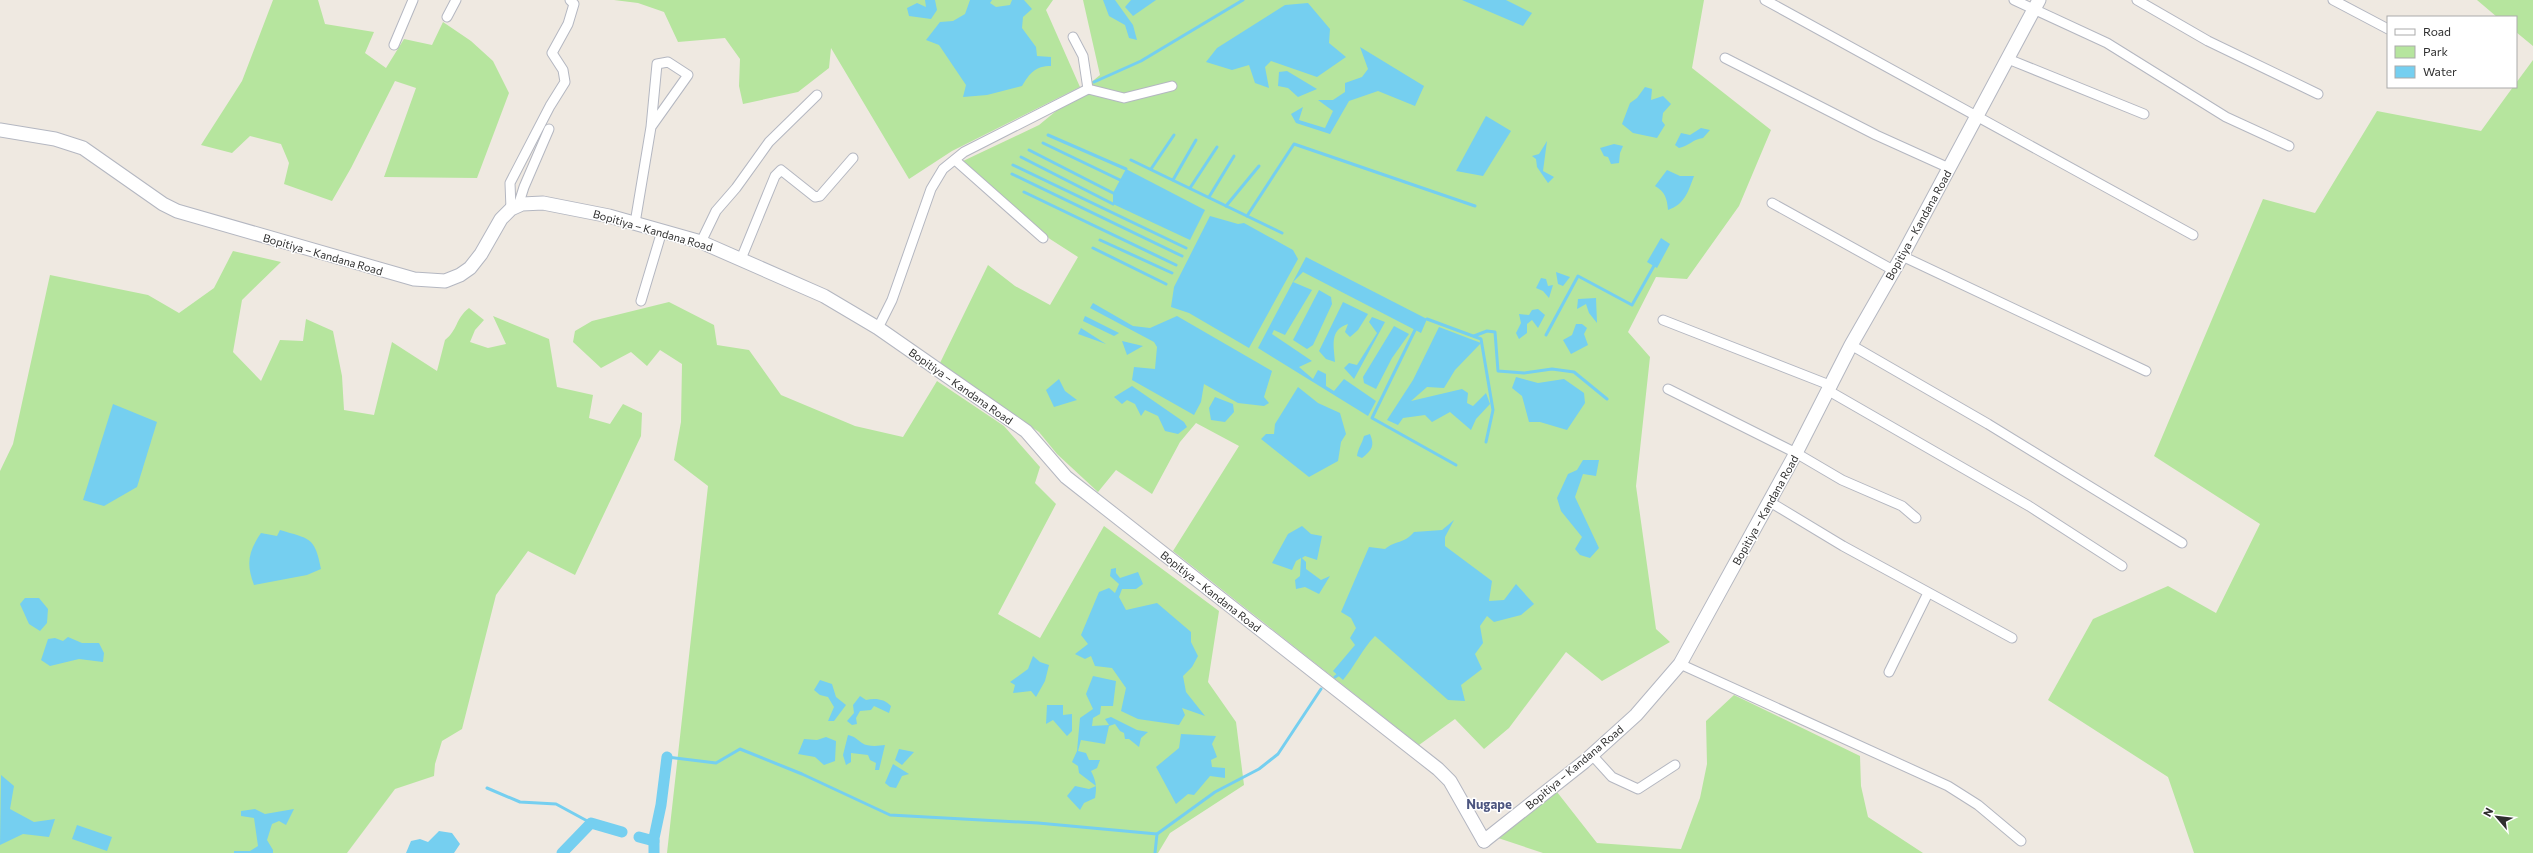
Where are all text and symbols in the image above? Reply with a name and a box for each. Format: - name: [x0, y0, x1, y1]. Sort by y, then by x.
- legend: [2387, 16, 2517, 88]
- text: Road: [2423, 24, 2451, 38]
- text: Park: [2423, 44, 2449, 58]
- text: Water: [2423, 64, 2457, 78]
- street label: Bopitiya – Kandana Road: [1882, 168, 1954, 282]
- street label: Bopitiya – Kandana Road: [592, 207, 714, 253]
- street label: Bopitiya – Kandana Road: [262, 231, 384, 277]
- street label: Bopitiya – Kandana Road: [907, 345, 1015, 427]
- street label: Bopitiya – Kandana Road: [1729, 453, 1801, 567]
- street label: Bopitiya – Kandana Road: [1158, 548, 1264, 634]
- street label: Bopitiya – Kandana Road: [1522, 722, 1626, 812]
- district label: Nugape: [1466, 796, 1512, 812]
- north arrow: [2477, 797, 2517, 837]
- text: N: [2480, 805, 2495, 819]

